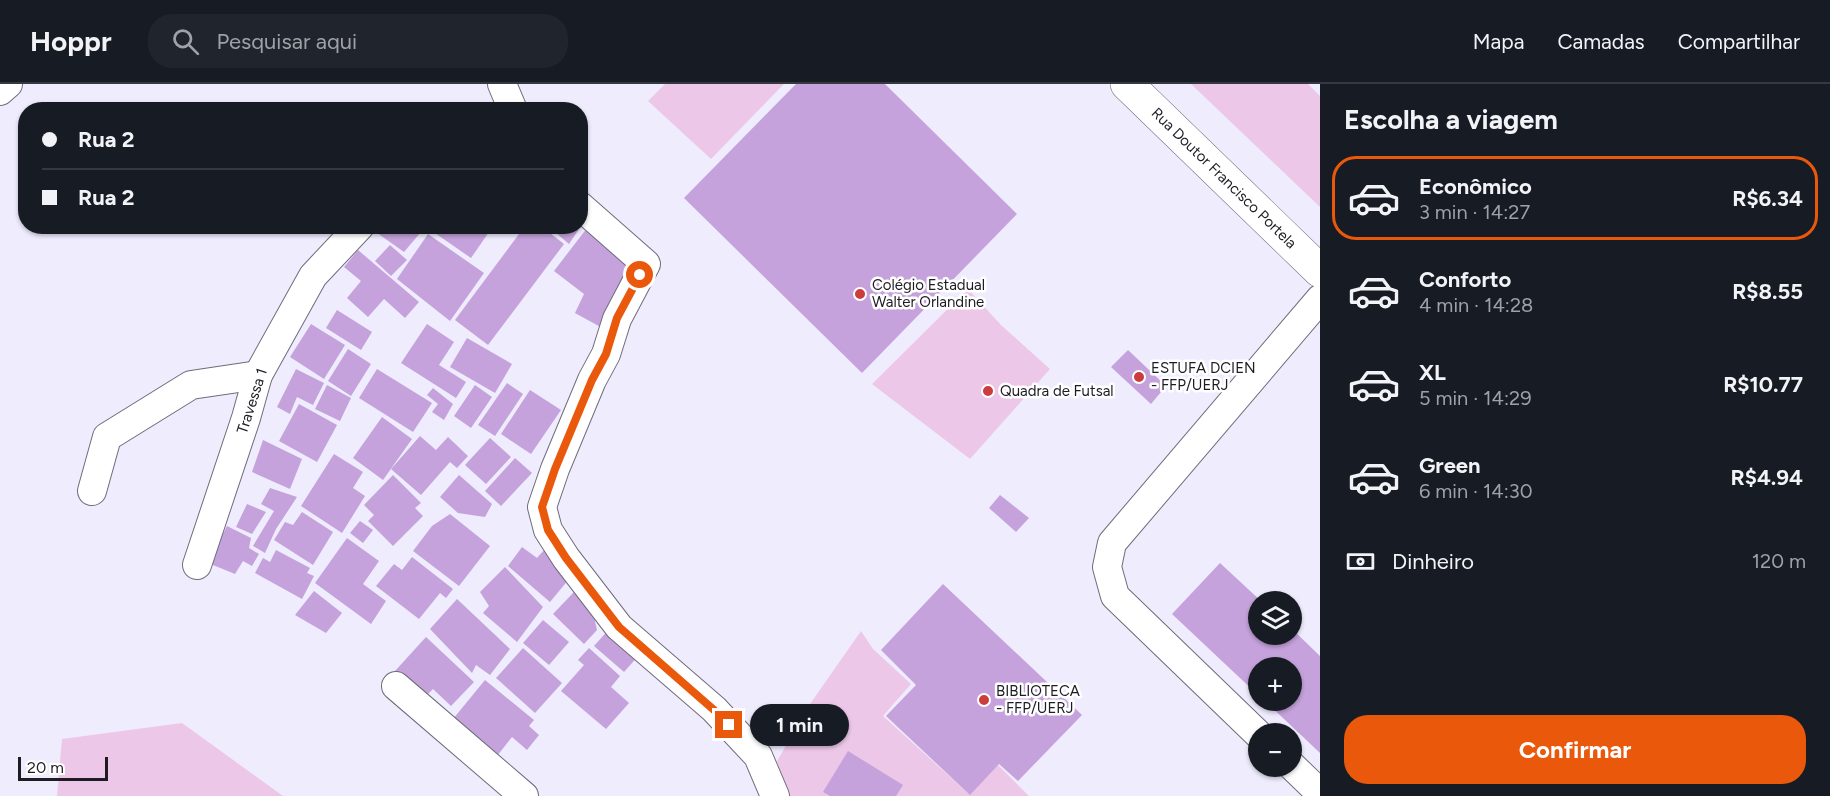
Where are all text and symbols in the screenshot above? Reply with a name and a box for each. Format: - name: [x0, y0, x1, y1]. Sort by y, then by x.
- search box: [148, 14, 568, 68]
- text: Hoppr: [30, 24, 112, 58]
- icon: search: [169, 25, 202, 58]
- text: Pesquisar aqui: [217, 28, 357, 55]
- text: Mapa: [1473, 29, 1524, 54]
- text: Camadas: [1557, 29, 1645, 54]
- text: Compartilhar: [1678, 29, 1800, 54]
- text: Escolha a viagem: [1344, 103, 1558, 136]
- street label: Rua Doutor Francisco Portela: [1148, 104, 1300, 252]
- text: Rua 2: [78, 126, 134, 153]
- icon: car: [1347, 171, 1401, 225]
- text: Econômico: [1419, 173, 1532, 200]
- text: Rua 2: [78, 184, 134, 211]
- text: R$6.34: [1732, 185, 1803, 212]
- text: 3 min · 14:27: [1419, 200, 1530, 224]
- route start: [626, 261, 653, 288]
- icon: car: [1347, 264, 1401, 318]
- text: Conforto: [1419, 266, 1511, 293]
- place label: Colégio Estadual Walter Orlandine: [872, 276, 985, 311]
- text: R$8.55: [1732, 278, 1803, 305]
- marker: Colégio Estadual Walter Orlandine: [853, 287, 867, 301]
- text: 4 min · 14:28: [1419, 293, 1533, 317]
- icon: car: [1347, 357, 1401, 411]
- place label: ESTUFA DCIEN - FFP/UERJ: [1151, 359, 1256, 394]
- text: XL: [1419, 359, 1446, 386]
- street label: Travessa 1: [233, 366, 271, 436]
- marker: ESTUFA DCIEN - FFP/UERJ: [1132, 370, 1146, 384]
- text: R$10.77: [1723, 371, 1803, 398]
- place label: Quadra de Futsal: [1000, 382, 1114, 400]
- marker: Quadra de Futsal: [981, 384, 995, 398]
- text: 5 min · 14:29: [1419, 386, 1531, 410]
- icon: car: [1347, 450, 1401, 504]
- text: Green: [1419, 452, 1481, 479]
- text: R$4.94: [1731, 464, 1803, 491]
- text: 6 min · 14:30: [1419, 479, 1532, 503]
- icon: cash: [1344, 545, 1377, 578]
- text: Dinheiro: [1392, 548, 1474, 575]
- text: 120 m: [1752, 549, 1806, 573]
- map controls: [1248, 591, 1302, 777]
- button: layers: [1248, 591, 1302, 645]
- button: +: [1248, 657, 1302, 711]
- place label: BIBLIOTECA - FFP/UERJ: [996, 682, 1080, 717]
- marker: BIBLIOTECA - FFP/UERJ: [977, 693, 991, 707]
- callout: 1 min: [750, 704, 849, 746]
- route end: [715, 711, 742, 738]
- text: 1 min: [776, 713, 823, 737]
- button: Confirmar: [1344, 715, 1806, 784]
- button: −: [1248, 723, 1302, 777]
- scale bar: [18, 754, 108, 782]
- text: 20 m: [27, 758, 64, 777]

